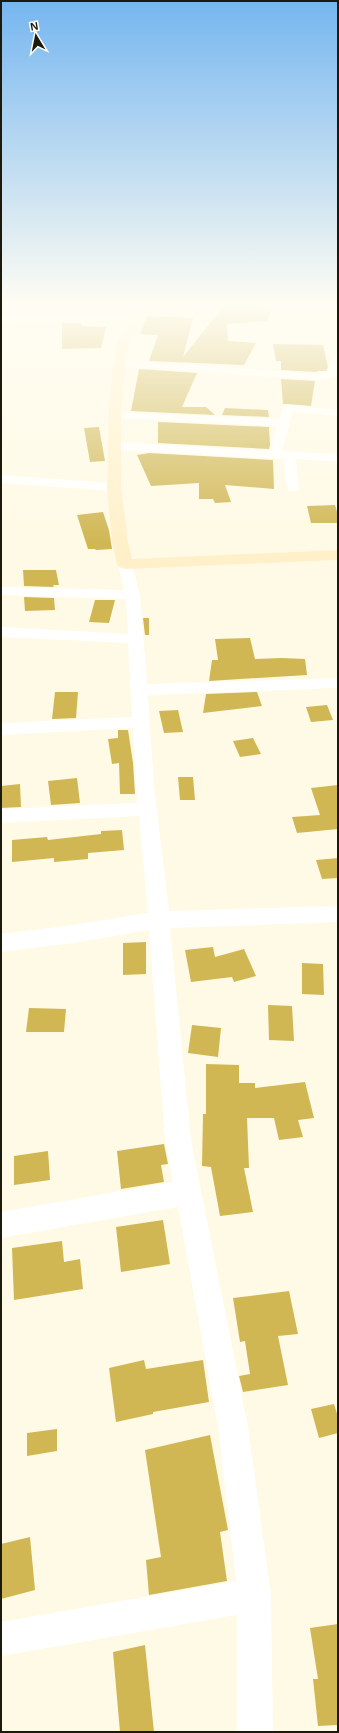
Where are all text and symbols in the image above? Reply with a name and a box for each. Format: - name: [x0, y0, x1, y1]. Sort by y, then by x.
- north arrow: [16, 16, 56, 56]
- text: N: [29, 20, 39, 33]

